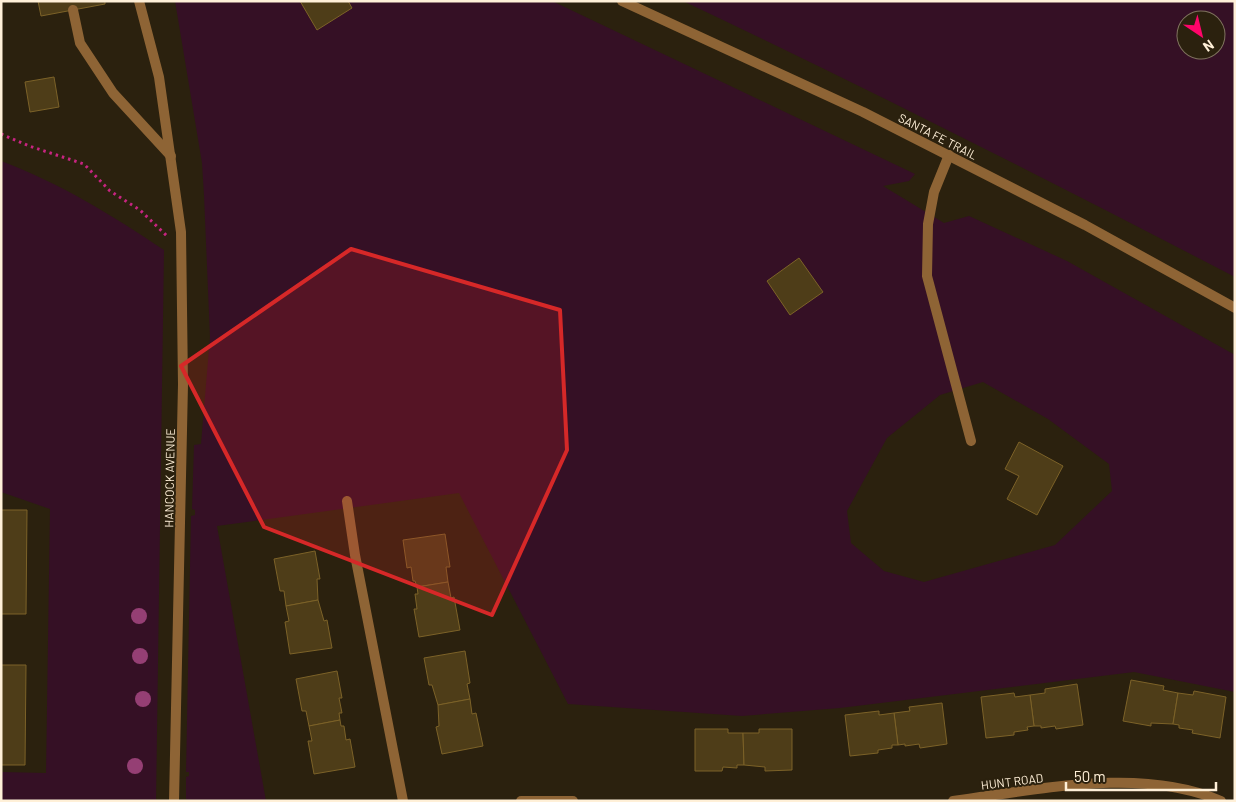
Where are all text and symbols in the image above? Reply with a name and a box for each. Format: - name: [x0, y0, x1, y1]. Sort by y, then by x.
- north arrow: [1176, 10, 1226, 60]
- text: N: [1200, 36, 1217, 56]
- street label: SANTA FE TRAIL: [896, 110, 980, 162]
- street label: HANCOCK AVENUE: [161, 428, 177, 528]
- scale bar: [1066, 760, 1216, 792]
- text: 50 m: [1074, 767, 1106, 785]
- street label: HUNT ROAD: [980, 770, 1044, 792]

